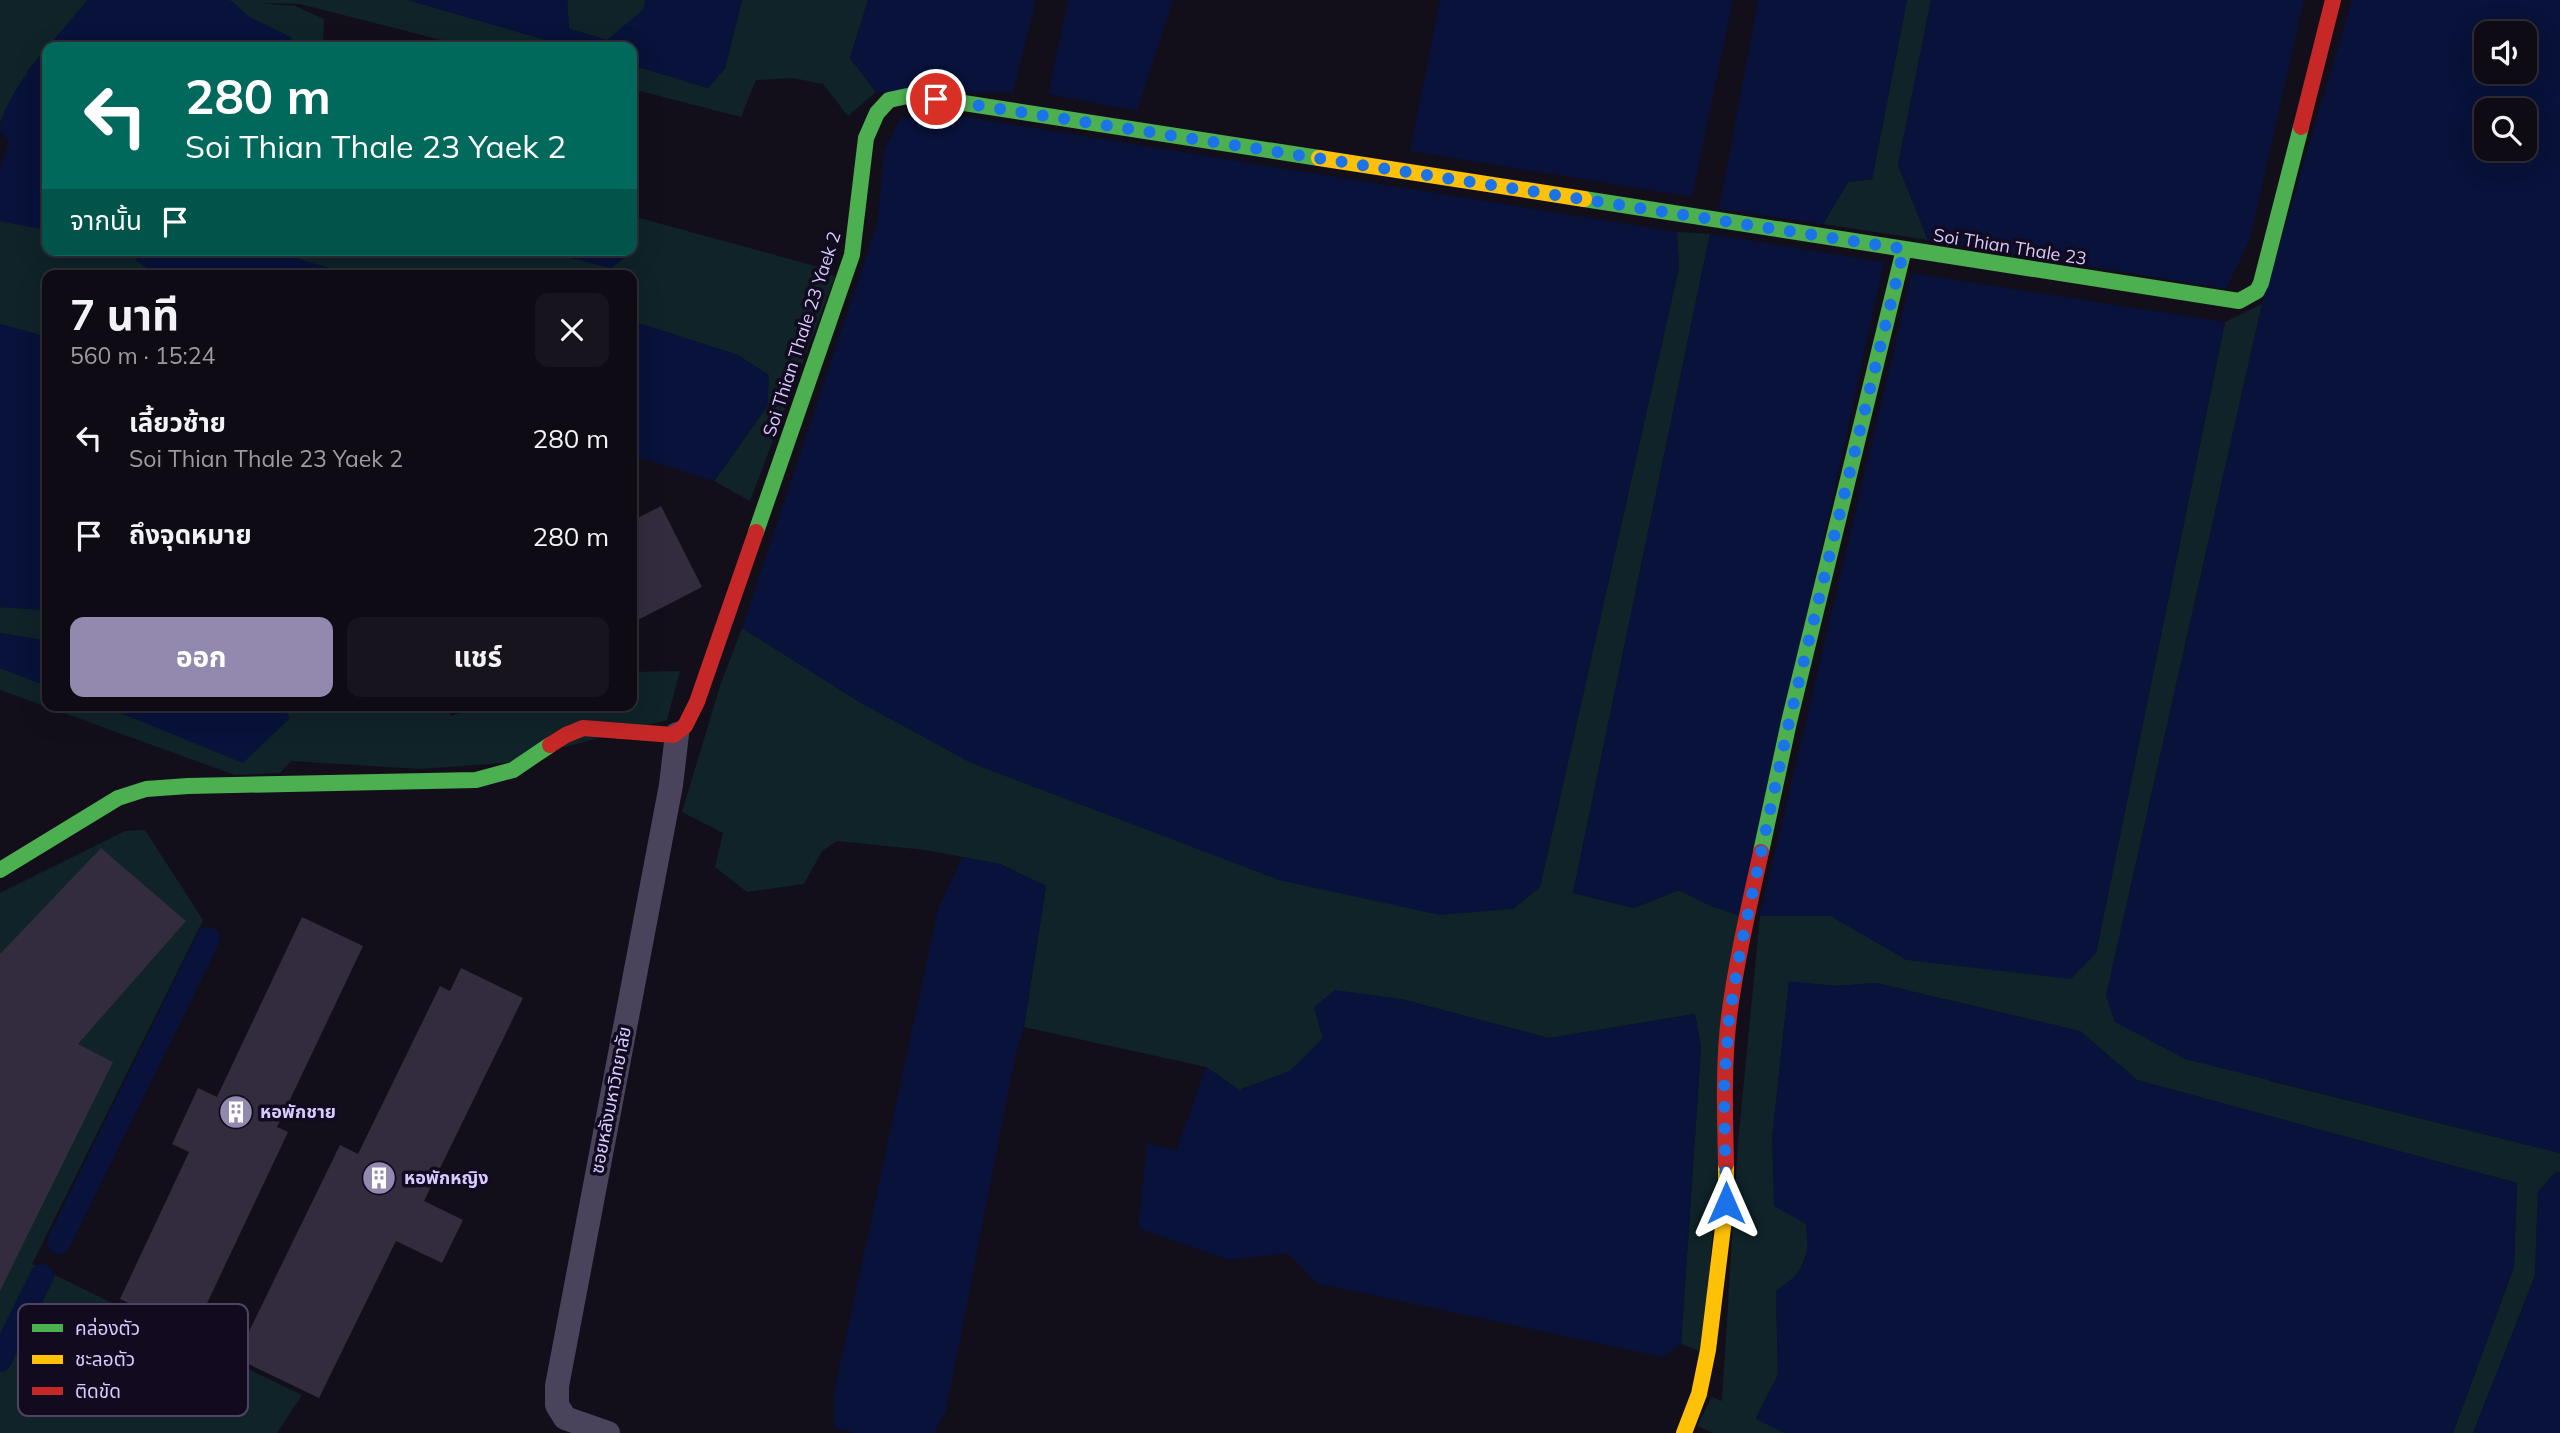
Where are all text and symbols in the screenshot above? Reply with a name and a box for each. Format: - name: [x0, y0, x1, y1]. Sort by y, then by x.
- map controls: [2474, 21, 2537, 161]
- button: sound: [2474, 21, 2537, 84]
- text: 280 m: [185, 65, 331, 126]
- pin: [906, 69, 966, 129]
- icon: left: [70, 70, 161, 161]
- icon: arrive: [917, 80, 955, 118]
- button: search: [2474, 98, 2537, 161]
- text: Soi Thian Thale 23 Yaek 2: [185, 126, 566, 166]
- icon: arrive: [156, 203, 194, 241]
- text: จากนั้น: [70, 204, 142, 237]
- street label: Soi Thian Thale 23: [1932, 223, 2088, 270]
- street label: Soi Thian Thale 23 Yaek 2: [757, 228, 846, 439]
- text: 7 นาที: [70, 288, 179, 341]
- button: close: [535, 293, 609, 367]
- text: 560 m · 15:24: [70, 341, 215, 370]
- text: เลี้ยวซ้าย: [129, 406, 226, 439]
- icon: left: [70, 419, 108, 457]
- text: 280 m: [533, 422, 609, 455]
- text: Soi Thian Thale 23 Yaek 2: [129, 444, 403, 473]
- icon: arrive: [70, 517, 108, 555]
- text: ถึงจุดหมาย: [129, 518, 252, 551]
- text: 280 m: [533, 520, 609, 553]
- button: ออก: [70, 617, 333, 697]
- button: แชร์: [347, 617, 609, 697]
- street label: ซอยหลังมหาวิทยาลัย: [585, 1024, 636, 1175]
- building icon: หอพักชาย: [217, 1093, 255, 1131]
- place label: หอพักชาย: [260, 1100, 336, 1123]
- building icon: หอพักหญิง: [360, 1159, 398, 1197]
- place label: หอพักหญิง: [404, 1166, 489, 1189]
- position arrow: [1689, 1166, 1763, 1240]
- legend: [18, 1304, 248, 1416]
- text: คล่องตัว: [75, 1316, 140, 1340]
- text: ชะลอตัว: [75, 1347, 135, 1371]
- text: ติดขัด: [75, 1379, 121, 1403]

